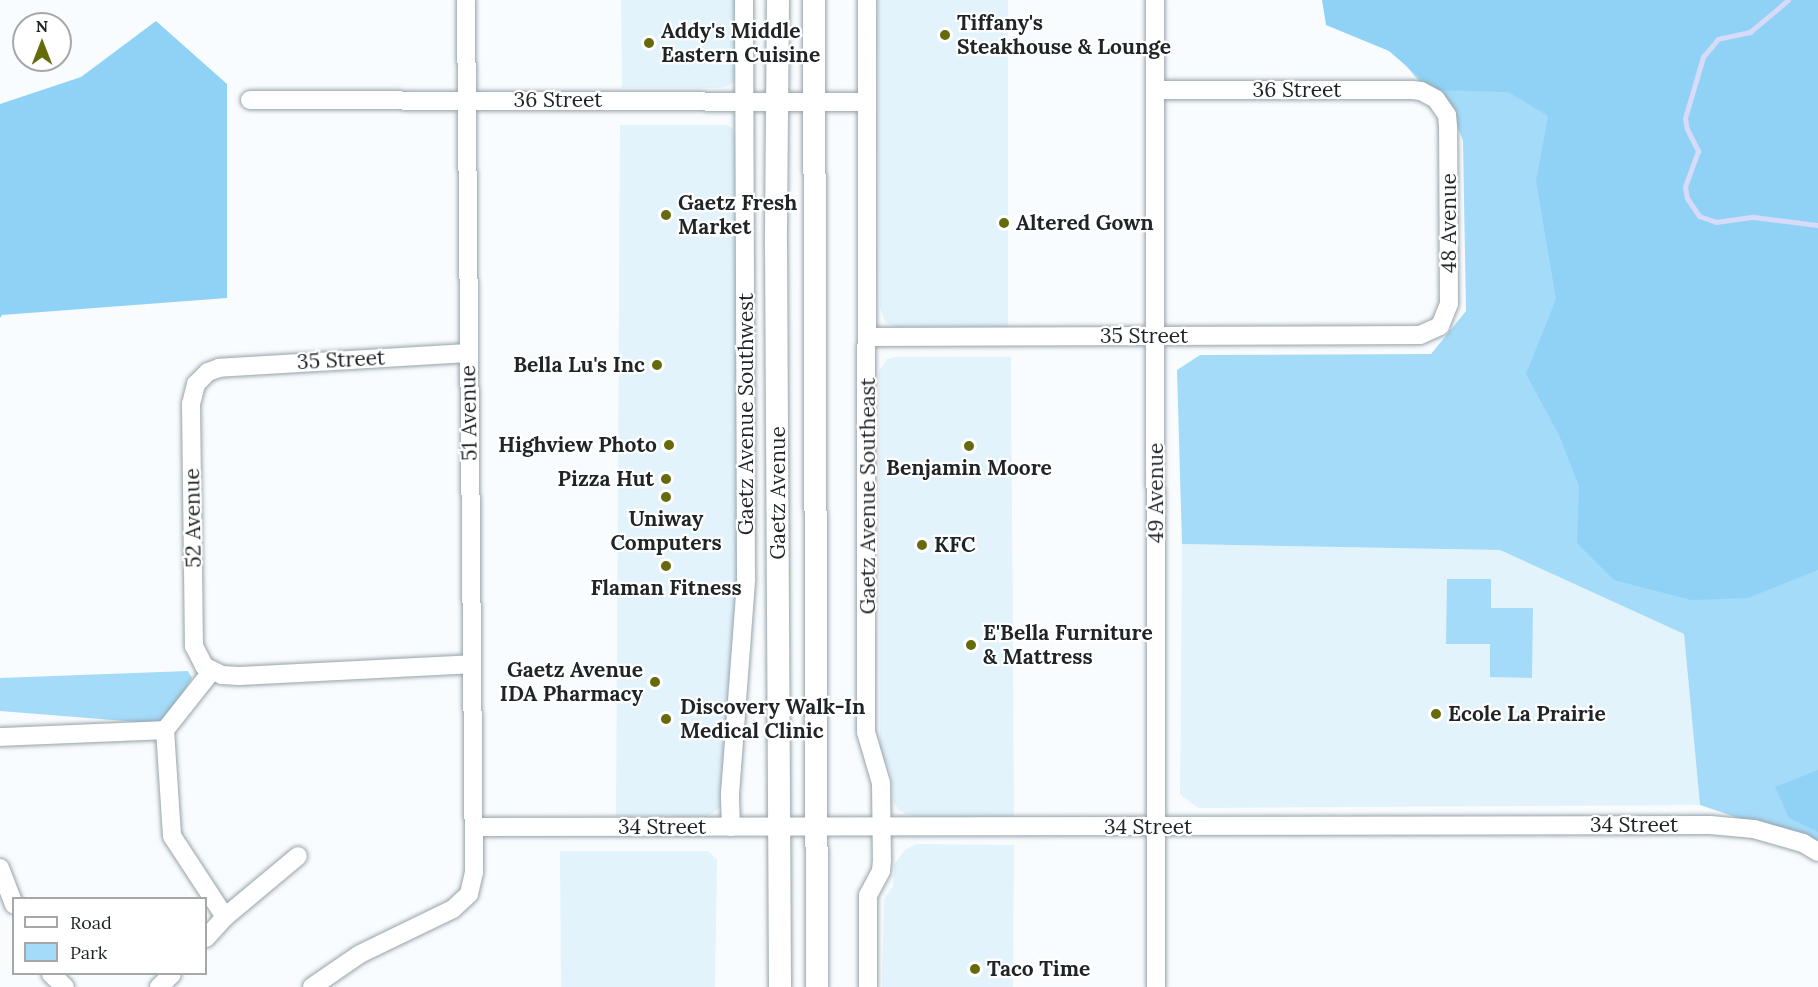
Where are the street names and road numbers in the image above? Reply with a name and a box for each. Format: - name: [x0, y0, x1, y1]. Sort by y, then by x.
- street label: 36 Street: [1253, 77, 1341, 103]
- street label: 36 Street: [514, 87, 602, 113]
- street label: 48 Avenue: [1436, 173, 1462, 273]
- street label: Gaetz Avenue Southwest: [733, 293, 759, 535]
- street label: 35 Street: [1100, 323, 1188, 349]
- street label: 35 Street: [296, 345, 386, 375]
- street label: 51 Avenue: [456, 365, 482, 461]
- street label: Gaetz Avenue Southeast: [855, 378, 881, 614]
- street label: Gaetz Avenue: [765, 426, 791, 560]
- street label: 49 Avenue: [1143, 443, 1169, 543]
- street label: 52 Avenue: [180, 468, 206, 568]
- street label: 34 Street: [1590, 812, 1678, 838]
- street label: 34 Street: [618, 814, 706, 840]
- street label: 34 Street: [1104, 814, 1192, 840]

